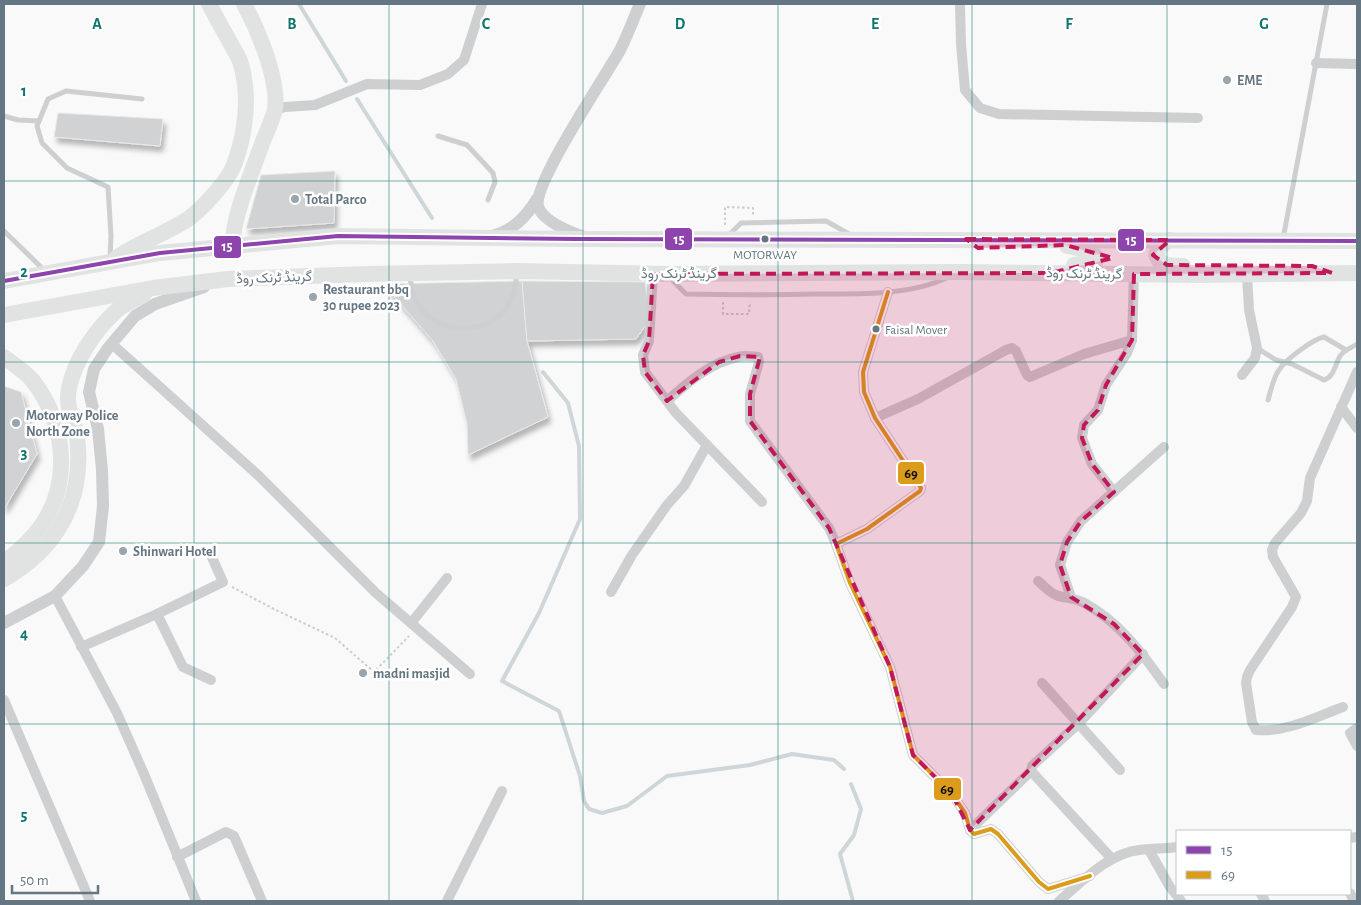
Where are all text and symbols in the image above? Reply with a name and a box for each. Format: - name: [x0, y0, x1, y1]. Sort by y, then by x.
- text: A: [92, 16, 102, 32]
- text: B: [287, 16, 297, 32]
- text: C: [482, 16, 491, 32]
- text: D: [675, 16, 686, 32]
- text: E: [871, 16, 879, 32]
- text: F: [1065, 16, 1073, 32]
- text: G: [1259, 16, 1269, 32]
- marker: EME: [1221, 74, 1233, 86]
- place label: EME: [1237, 74, 1262, 88]
- text: 1: [21, 83, 27, 99]
- marker: Total Parco: [289, 193, 301, 205]
- place label: Total Parco: [305, 193, 367, 207]
- line badge: 15: [664, 227, 693, 251]
- line badge: 15: [1117, 228, 1145, 252]
- text: 15: [673, 233, 685, 247]
- marker: MOTORWAY: [760, 234, 770, 244]
- text: 15: [1125, 234, 1137, 248]
- line badge: 15: [213, 235, 242, 259]
- text: 15: [221, 240, 233, 254]
- place label: MOTORWAY: [733, 249, 797, 262]
- text: 2: [20, 264, 28, 280]
- street label: گرینڈ ٹرنک روڈ: [1046, 265, 1122, 283]
- street label: گرینڈ ٹرنک روڈ: [641, 266, 717, 282]
- street label: گرینڈ ٹرنک روڈ: [236, 269, 312, 287]
- place label: Restaurant bbq 30 rupee 2023: [323, 283, 409, 313]
- marker: Restaurant bbq 30 rupee 2023: [307, 291, 319, 303]
- marker: Faisal Mover: [871, 324, 881, 334]
- place label: Faisal Mover: [885, 324, 948, 337]
- place label: Motorway Police North Zone: [26, 409, 119, 439]
- marker: Motorway Police North Zone: [10, 417, 22, 429]
- text: 3: [21, 445, 28, 461]
- line badge: 69: [897, 461, 925, 485]
- text: 69: [904, 467, 918, 481]
- marker: Shinwari Hotel: [117, 545, 129, 557]
- place label: Shinwari Hotel: [133, 545, 216, 559]
- text: 4: [20, 626, 28, 642]
- marker: madni masjid: [357, 667, 369, 679]
- place label: madni masjid: [373, 667, 451, 681]
- line badge: 69: [933, 777, 962, 801]
- text: 69: [940, 783, 954, 797]
- text: 5: [21, 807, 28, 823]
- legend: [1176, 830, 1351, 895]
- text: 15: [1221, 843, 1232, 858]
- scale bar: [12, 862, 99, 894]
- text: 69: [1221, 868, 1235, 883]
- text: 50 m: [20, 873, 49, 888]

